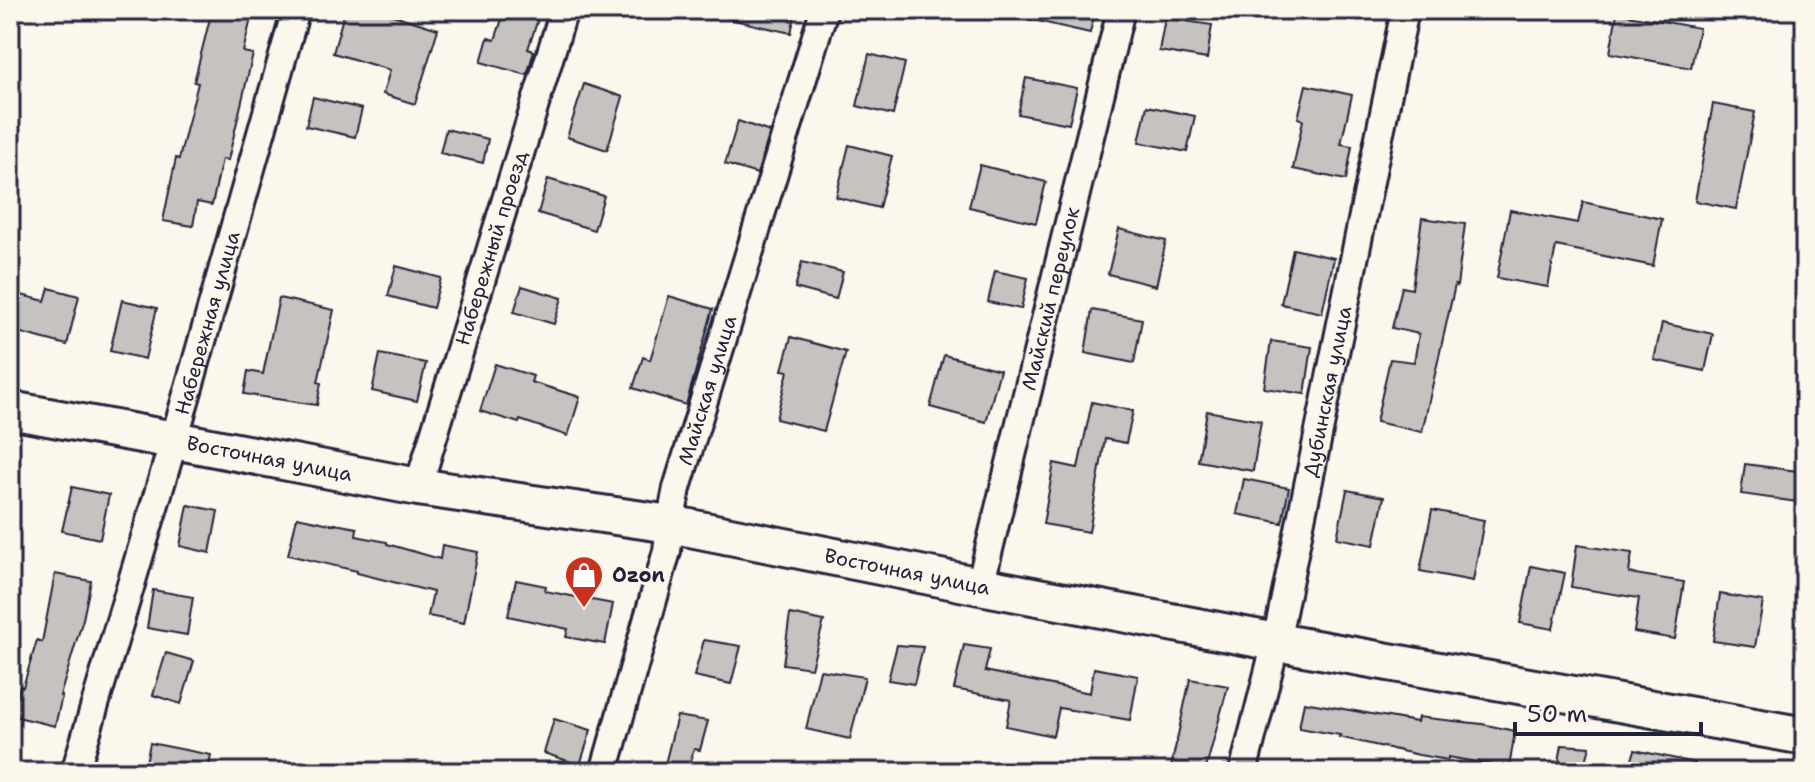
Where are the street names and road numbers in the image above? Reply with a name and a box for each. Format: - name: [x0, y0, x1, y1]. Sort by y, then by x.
- street label: Набережный проезд: [449, 147, 533, 349]
- street label: Майский переулок: [1015, 204, 1085, 393]
- street label: Набережная улица: [169, 228, 246, 418]
- street label: Дубинская улица: [1297, 303, 1357, 479]
- street label: Майская улица: [672, 312, 743, 468]
- street label: Восточная улица: [185, 430, 355, 487]
- street label: Восточная улица: [822, 542, 993, 601]

